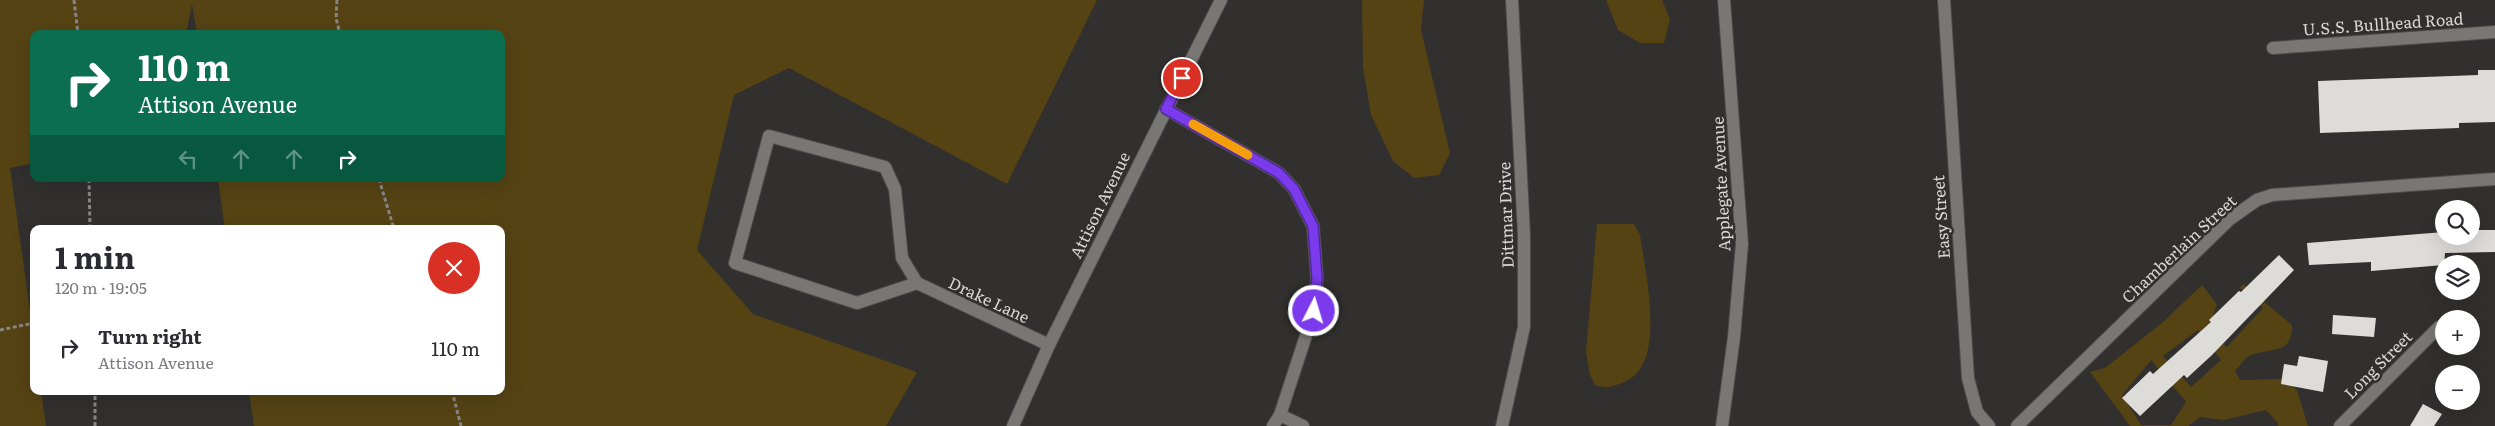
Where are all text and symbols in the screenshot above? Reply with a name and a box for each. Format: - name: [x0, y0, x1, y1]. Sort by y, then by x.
- street label: U.S.S. Bullhead Road: [2302, 5, 2464, 41]
- text: 110 m: [138, 40, 230, 92]
- icon: right: [55, 50, 120, 115]
- pin: [1161, 57, 1203, 99]
- icon: arrive: [1168, 64, 1196, 92]
- text: Attison Avenue: [138, 87, 297, 120]
- street label: Applegate Avenue: [1704, 116, 1736, 252]
- icon: left: [174, 145, 202, 173]
- icon: ahead: [227, 145, 255, 173]
- icon: ahead: [280, 145, 308, 173]
- icon: right: [333, 145, 361, 173]
- street label: Attison Avenue: [1063, 147, 1135, 262]
- street label: Dittmar Drive: [1491, 161, 1519, 269]
- street label: Easy Street: [1925, 174, 1955, 260]
- street label: Chamberlain Street: [2116, 188, 2241, 308]
- map controls: [2435, 200, 2480, 410]
- button: search: [2435, 200, 2480, 245]
- text: 1 min: [55, 234, 135, 278]
- button: close: [428, 242, 480, 294]
- button: layers: [2435, 255, 2480, 300]
- street label: Drake Lane: [945, 270, 1034, 328]
- text: 120 m · 19:05: [55, 275, 147, 299]
- position arrow: [1287, 284, 1339, 336]
- button: +: [2435, 310, 2480, 355]
- text: Turn right: [98, 322, 202, 350]
- street label: Long Street: [2338, 324, 2417, 404]
- icon: right: [55, 334, 83, 362]
- text: 110 m: [431, 334, 480, 362]
- text: Attison Avenue: [98, 350, 214, 374]
- button: −: [2435, 365, 2480, 410]

